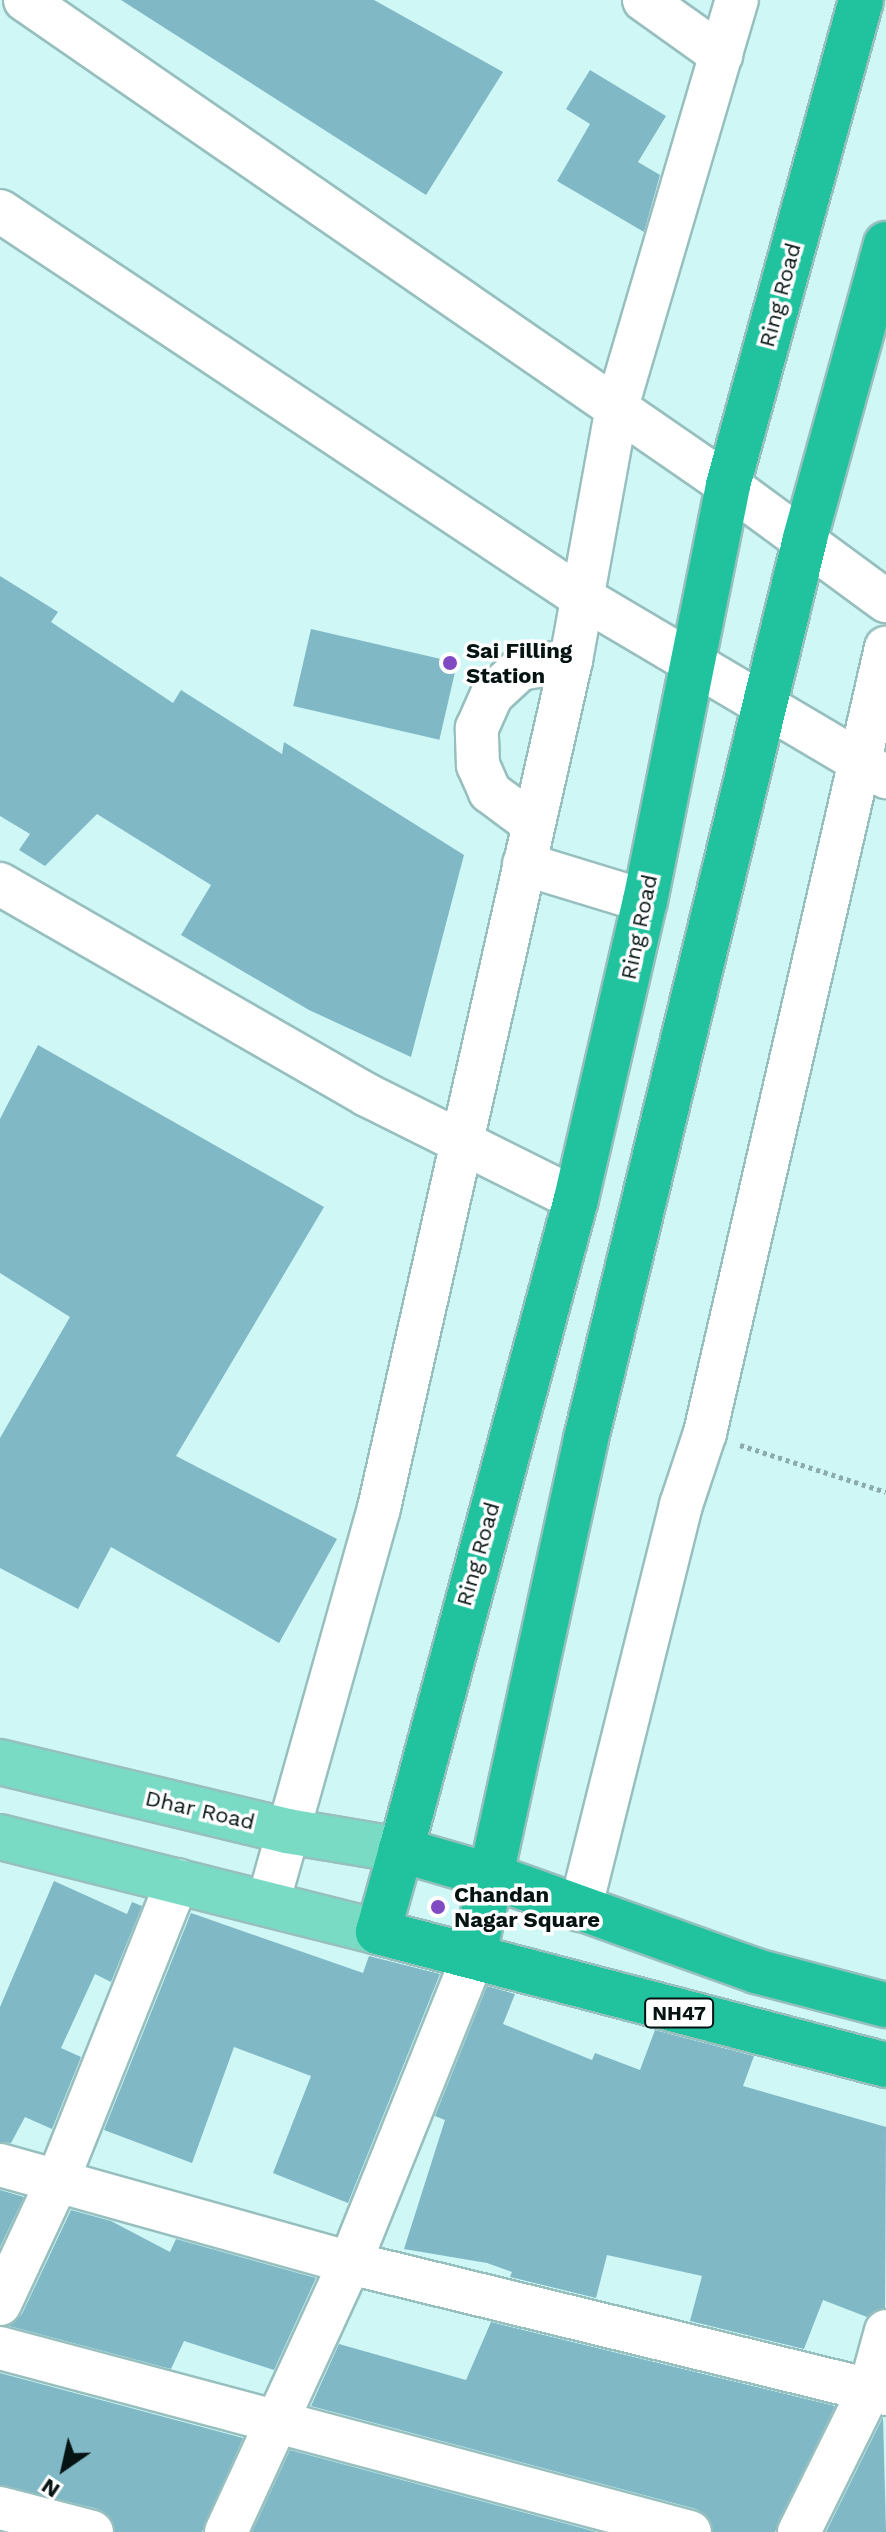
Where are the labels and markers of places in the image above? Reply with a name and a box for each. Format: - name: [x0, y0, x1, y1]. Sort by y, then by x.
- place label: Sai Filling Station: [466, 637, 572, 688]
- marker: Sai Filling Station: [441, 654, 459, 672]
- place label: Chandan Nagar Square: [454, 1881, 600, 1932]
- marker: Chandan Nagar Square: [429, 1898, 447, 1916]

